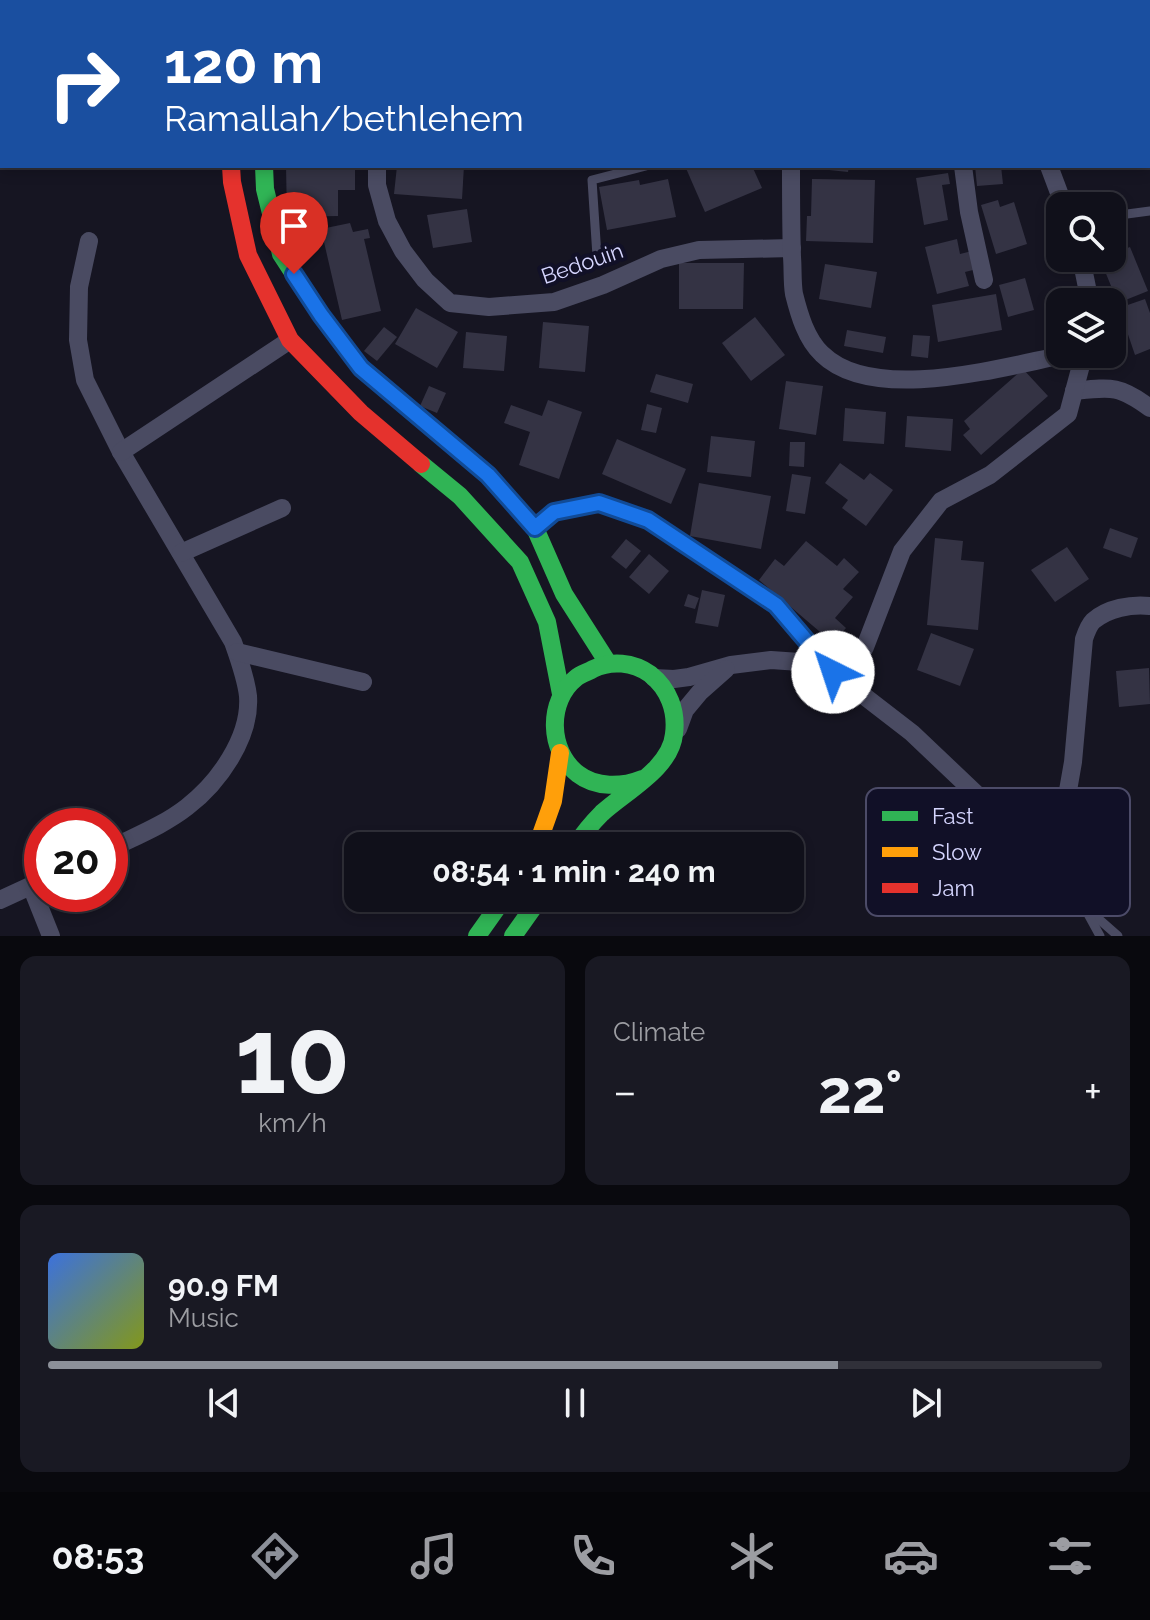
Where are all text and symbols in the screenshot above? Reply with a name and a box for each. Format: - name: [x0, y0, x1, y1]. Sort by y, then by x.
- text: 120 m: [164, 30, 323, 96]
- icon: right: [32, 32, 136, 136]
- text: Ramallah/bethlehem: [164, 97, 524, 139]
- pin: [260, 192, 328, 274]
- map controls: [1046, 192, 1126, 368]
- button: search: [1046, 192, 1126, 272]
- icon: arrive: [272, 204, 316, 248]
- street label: Bedouin: [538, 237, 626, 289]
- button: layers: [1046, 288, 1126, 368]
- position arrow: [791, 630, 875, 714]
- legend: [866, 788, 1130, 916]
- text: Fast: [932, 803, 974, 829]
- speed limit sign: 20: [24, 808, 128, 912]
- text: Slow: [932, 839, 982, 865]
- text: 08:54 · 1 min · 240 m: [432, 854, 716, 889]
- text: Jam: [932, 875, 975, 901]
- text: 10: [235, 995, 350, 1117]
- text: Climate: [613, 1017, 705, 1047]
- text: 22°: [818, 1057, 902, 1127]
- text: −: [613, 1066, 637, 1117]
- text: +: [1084, 1066, 1102, 1117]
- text: km/h: [258, 1108, 327, 1138]
- text: 90.9 FM: [168, 1268, 279, 1303]
- text: Music: [168, 1303, 239, 1333]
- icon: previous: [202, 1381, 246, 1425]
- icon: pause: [553, 1381, 597, 1425]
- icon: next: [904, 1381, 948, 1425]
- icon: directions: [247, 1528, 303, 1584]
- icon: music: [406, 1528, 462, 1584]
- icon: phone: [565, 1528, 621, 1584]
- icon: climate: [724, 1528, 780, 1584]
- icon: car: [883, 1528, 939, 1584]
- icon: filters: [1042, 1528, 1098, 1584]
- text: 08:53: [52, 1535, 144, 1577]

